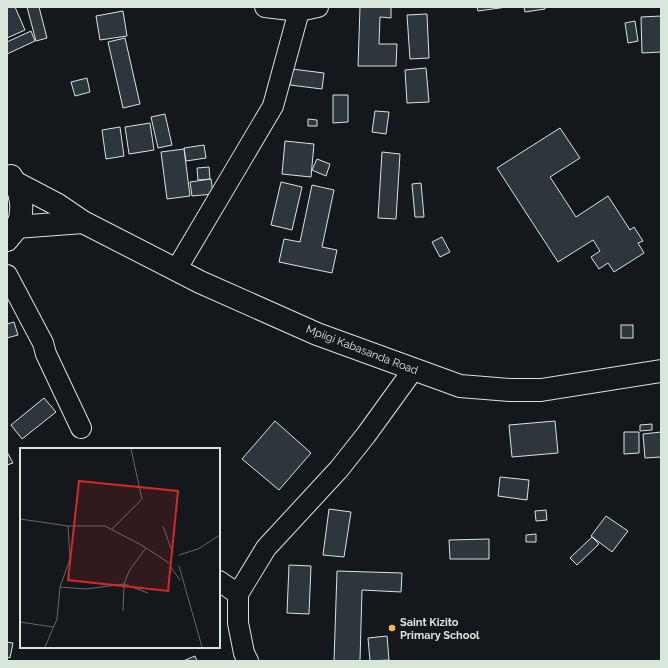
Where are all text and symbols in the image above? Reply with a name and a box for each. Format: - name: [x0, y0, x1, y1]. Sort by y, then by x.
- street label: Mpiigi Kabasanda Road: [304, 323, 420, 377]
- inset map: [20, 448, 220, 648]
- place label: Saint Kizito Primary School: [400, 616, 480, 642]
- marker: Saint Kizito Primary School: [387, 623, 397, 633]

